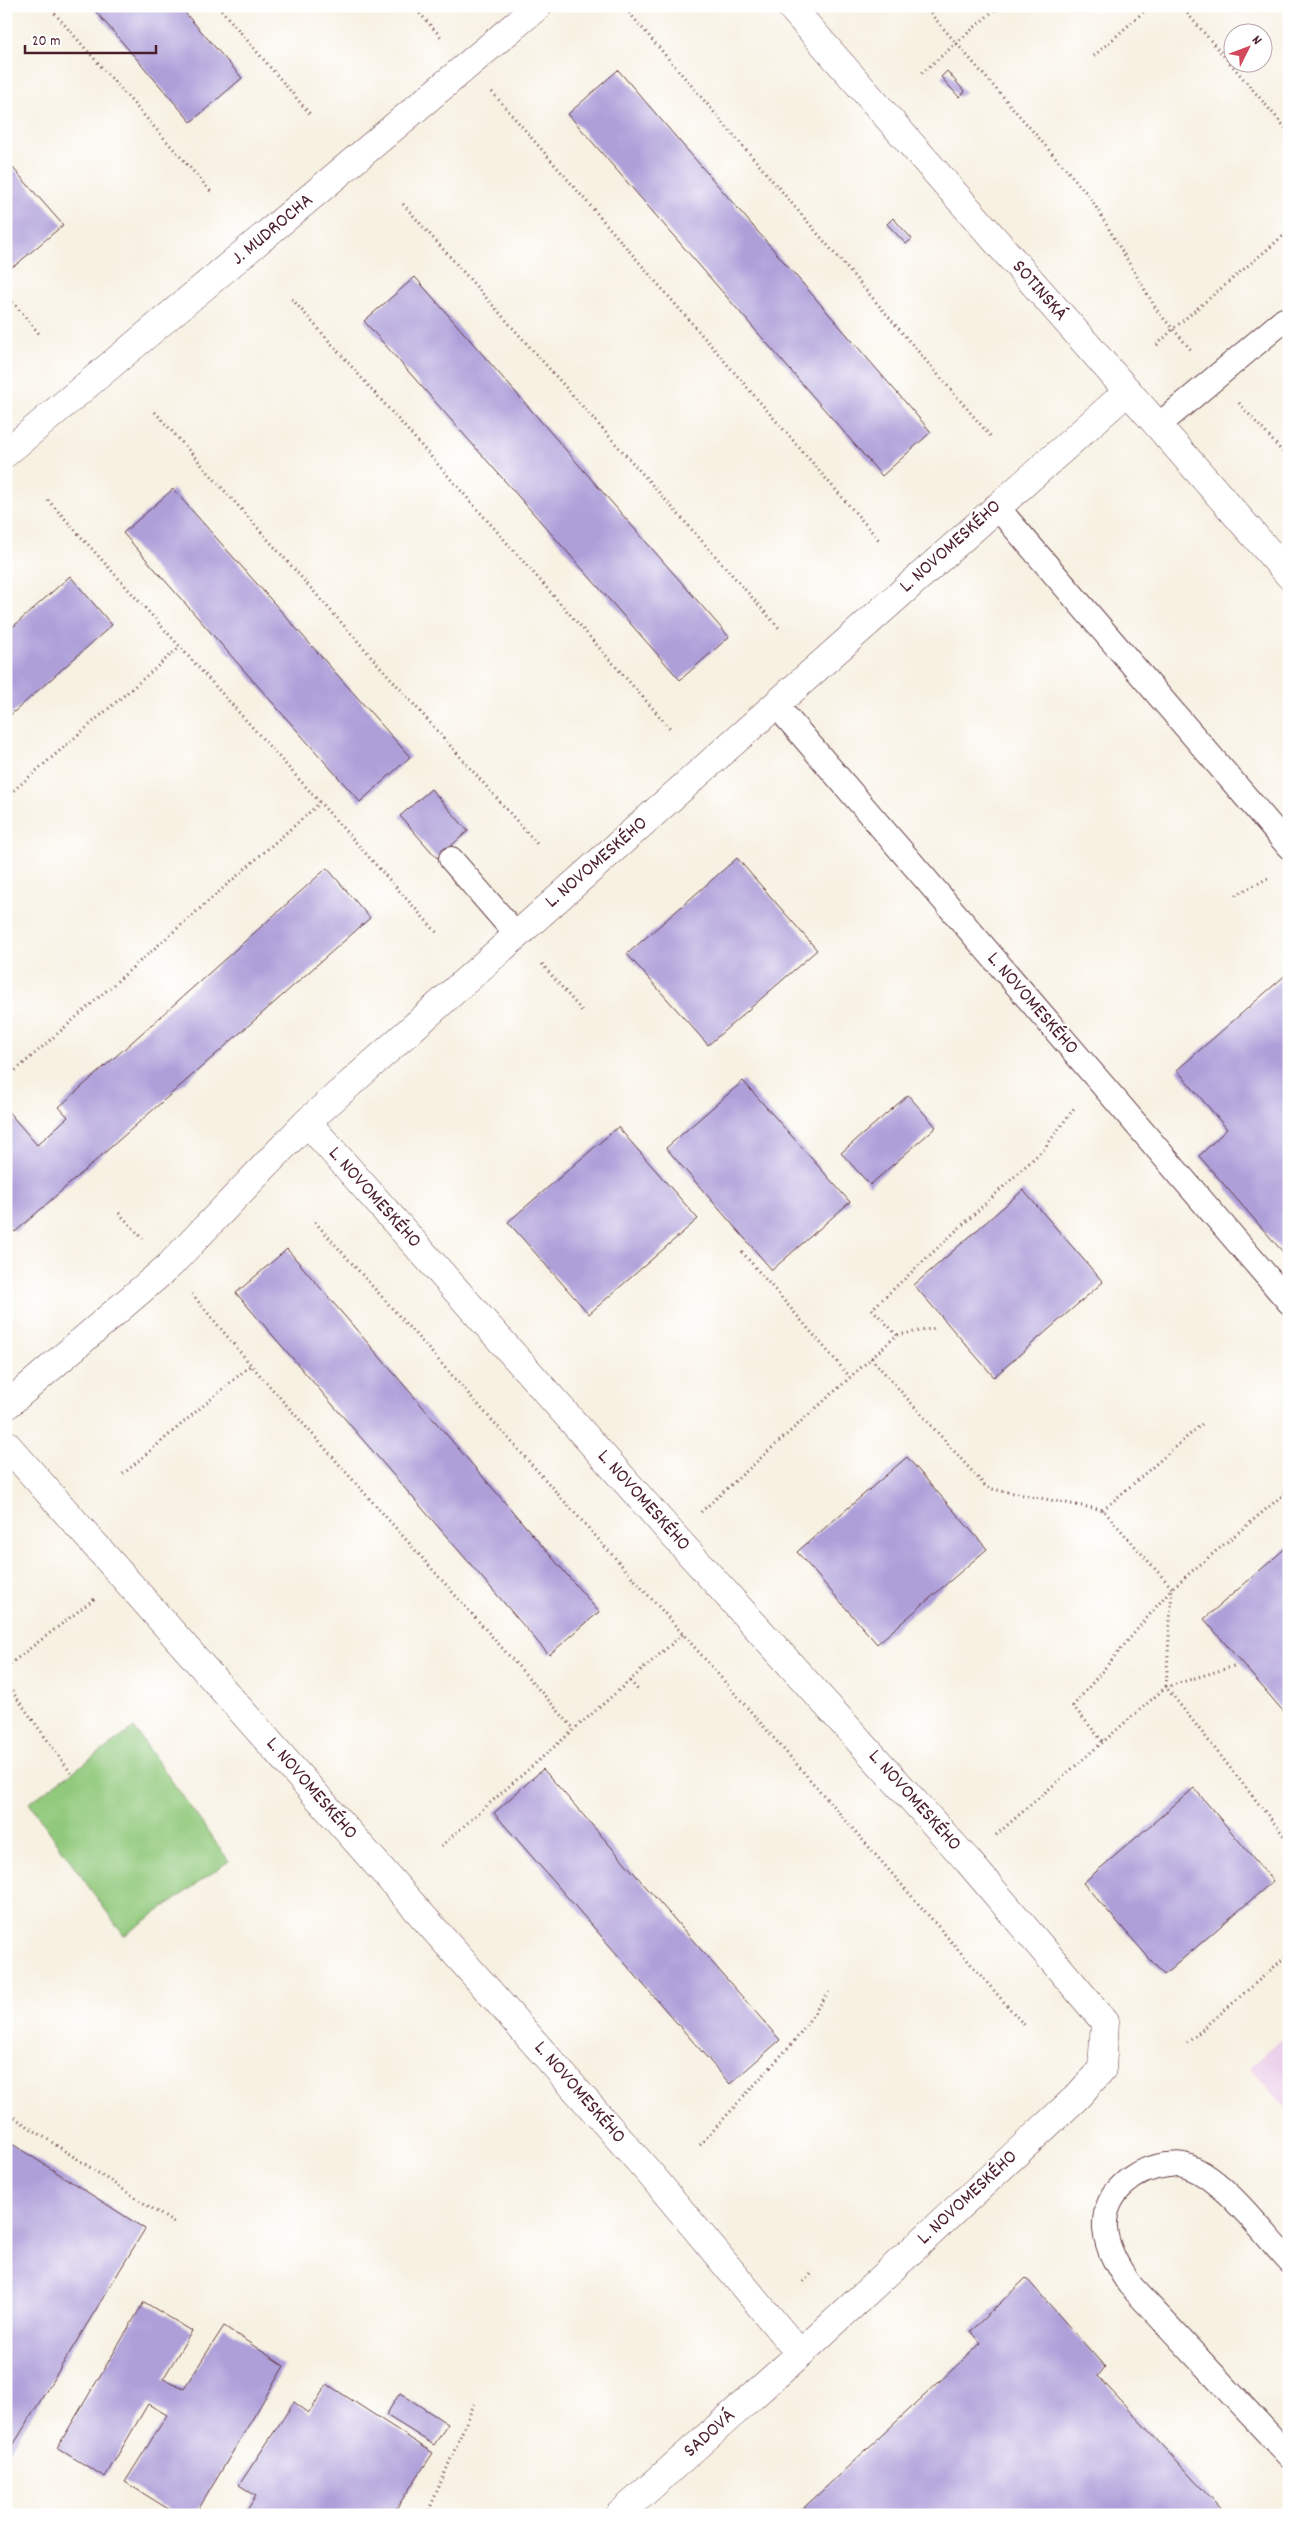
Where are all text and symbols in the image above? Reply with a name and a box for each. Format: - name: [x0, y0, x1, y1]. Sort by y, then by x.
- scale bar: [25, 22, 156, 54]
- north arrow: [1222, 22, 1272, 72]
- text: 20 m: [32, 31, 60, 53]
- text: N: [1246, 31, 1266, 50]
- street label: J. MUDROCHA: [226, 187, 320, 273]
- street label: SOTINSKÁ: [1005, 254, 1073, 328]
- street label: L. NOVOMESKÉHO: [894, 494, 1008, 600]
- street label: L. NOVOMESKÉHO: [539, 810, 655, 916]
- street label: L. NOVOMESKÉHO: [979, 946, 1085, 1062]
- street label: L. NOVOMESKÉHO: [321, 1141, 427, 1255]
- street label: L. NOVOMESKÉHO: [590, 1444, 696, 1558]
- street label: L. NOVOMESKÉHO: [258, 1731, 364, 1847]
- street label: L. NOVOMESKÉHO: [861, 1744, 967, 1858]
- street label: L. NOVOMESKÉHO: [526, 2035, 632, 2151]
- street label: L. NOVOMESKÉHO: [912, 2144, 1024, 2252]
- street label: SADOVÁ: [678, 2403, 742, 2465]

